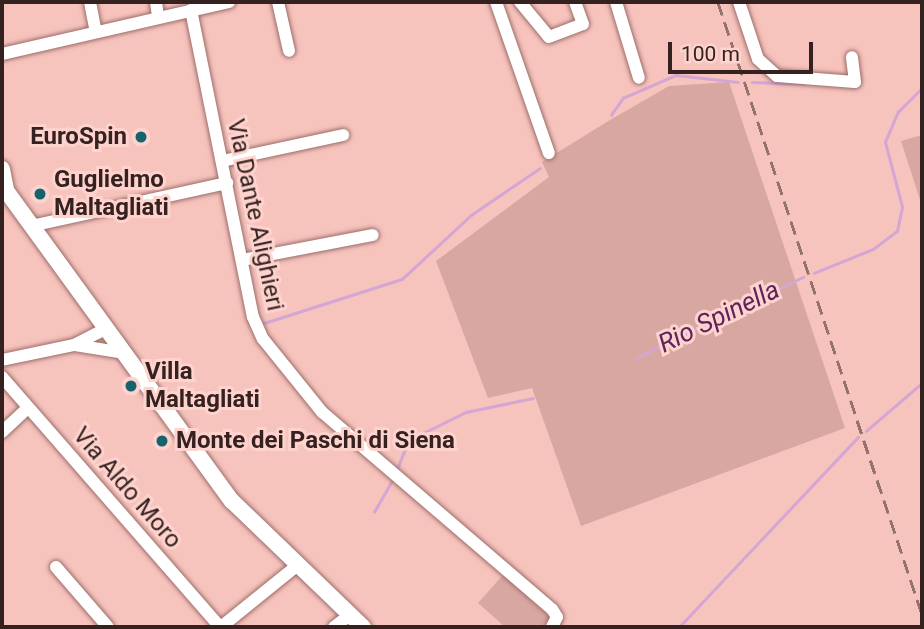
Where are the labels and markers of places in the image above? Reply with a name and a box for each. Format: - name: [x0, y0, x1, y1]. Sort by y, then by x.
- place label: EuroSpin: [30, 123, 127, 151]
- marker: EuroSpin: [133, 129, 149, 145]
- place label: Guglielmo Maltagliati: [54, 166, 169, 222]
- marker: Guglielmo Maltagliati: [32, 186, 48, 202]
- place label: Villa Maltagliati: [145, 358, 260, 414]
- marker: Villa Maltagliati: [123, 378, 139, 394]
- place label: Monte dei Paschi di Siena: [176, 427, 455, 455]
- marker: Monte dei Paschi di Siena: [154, 433, 170, 449]

